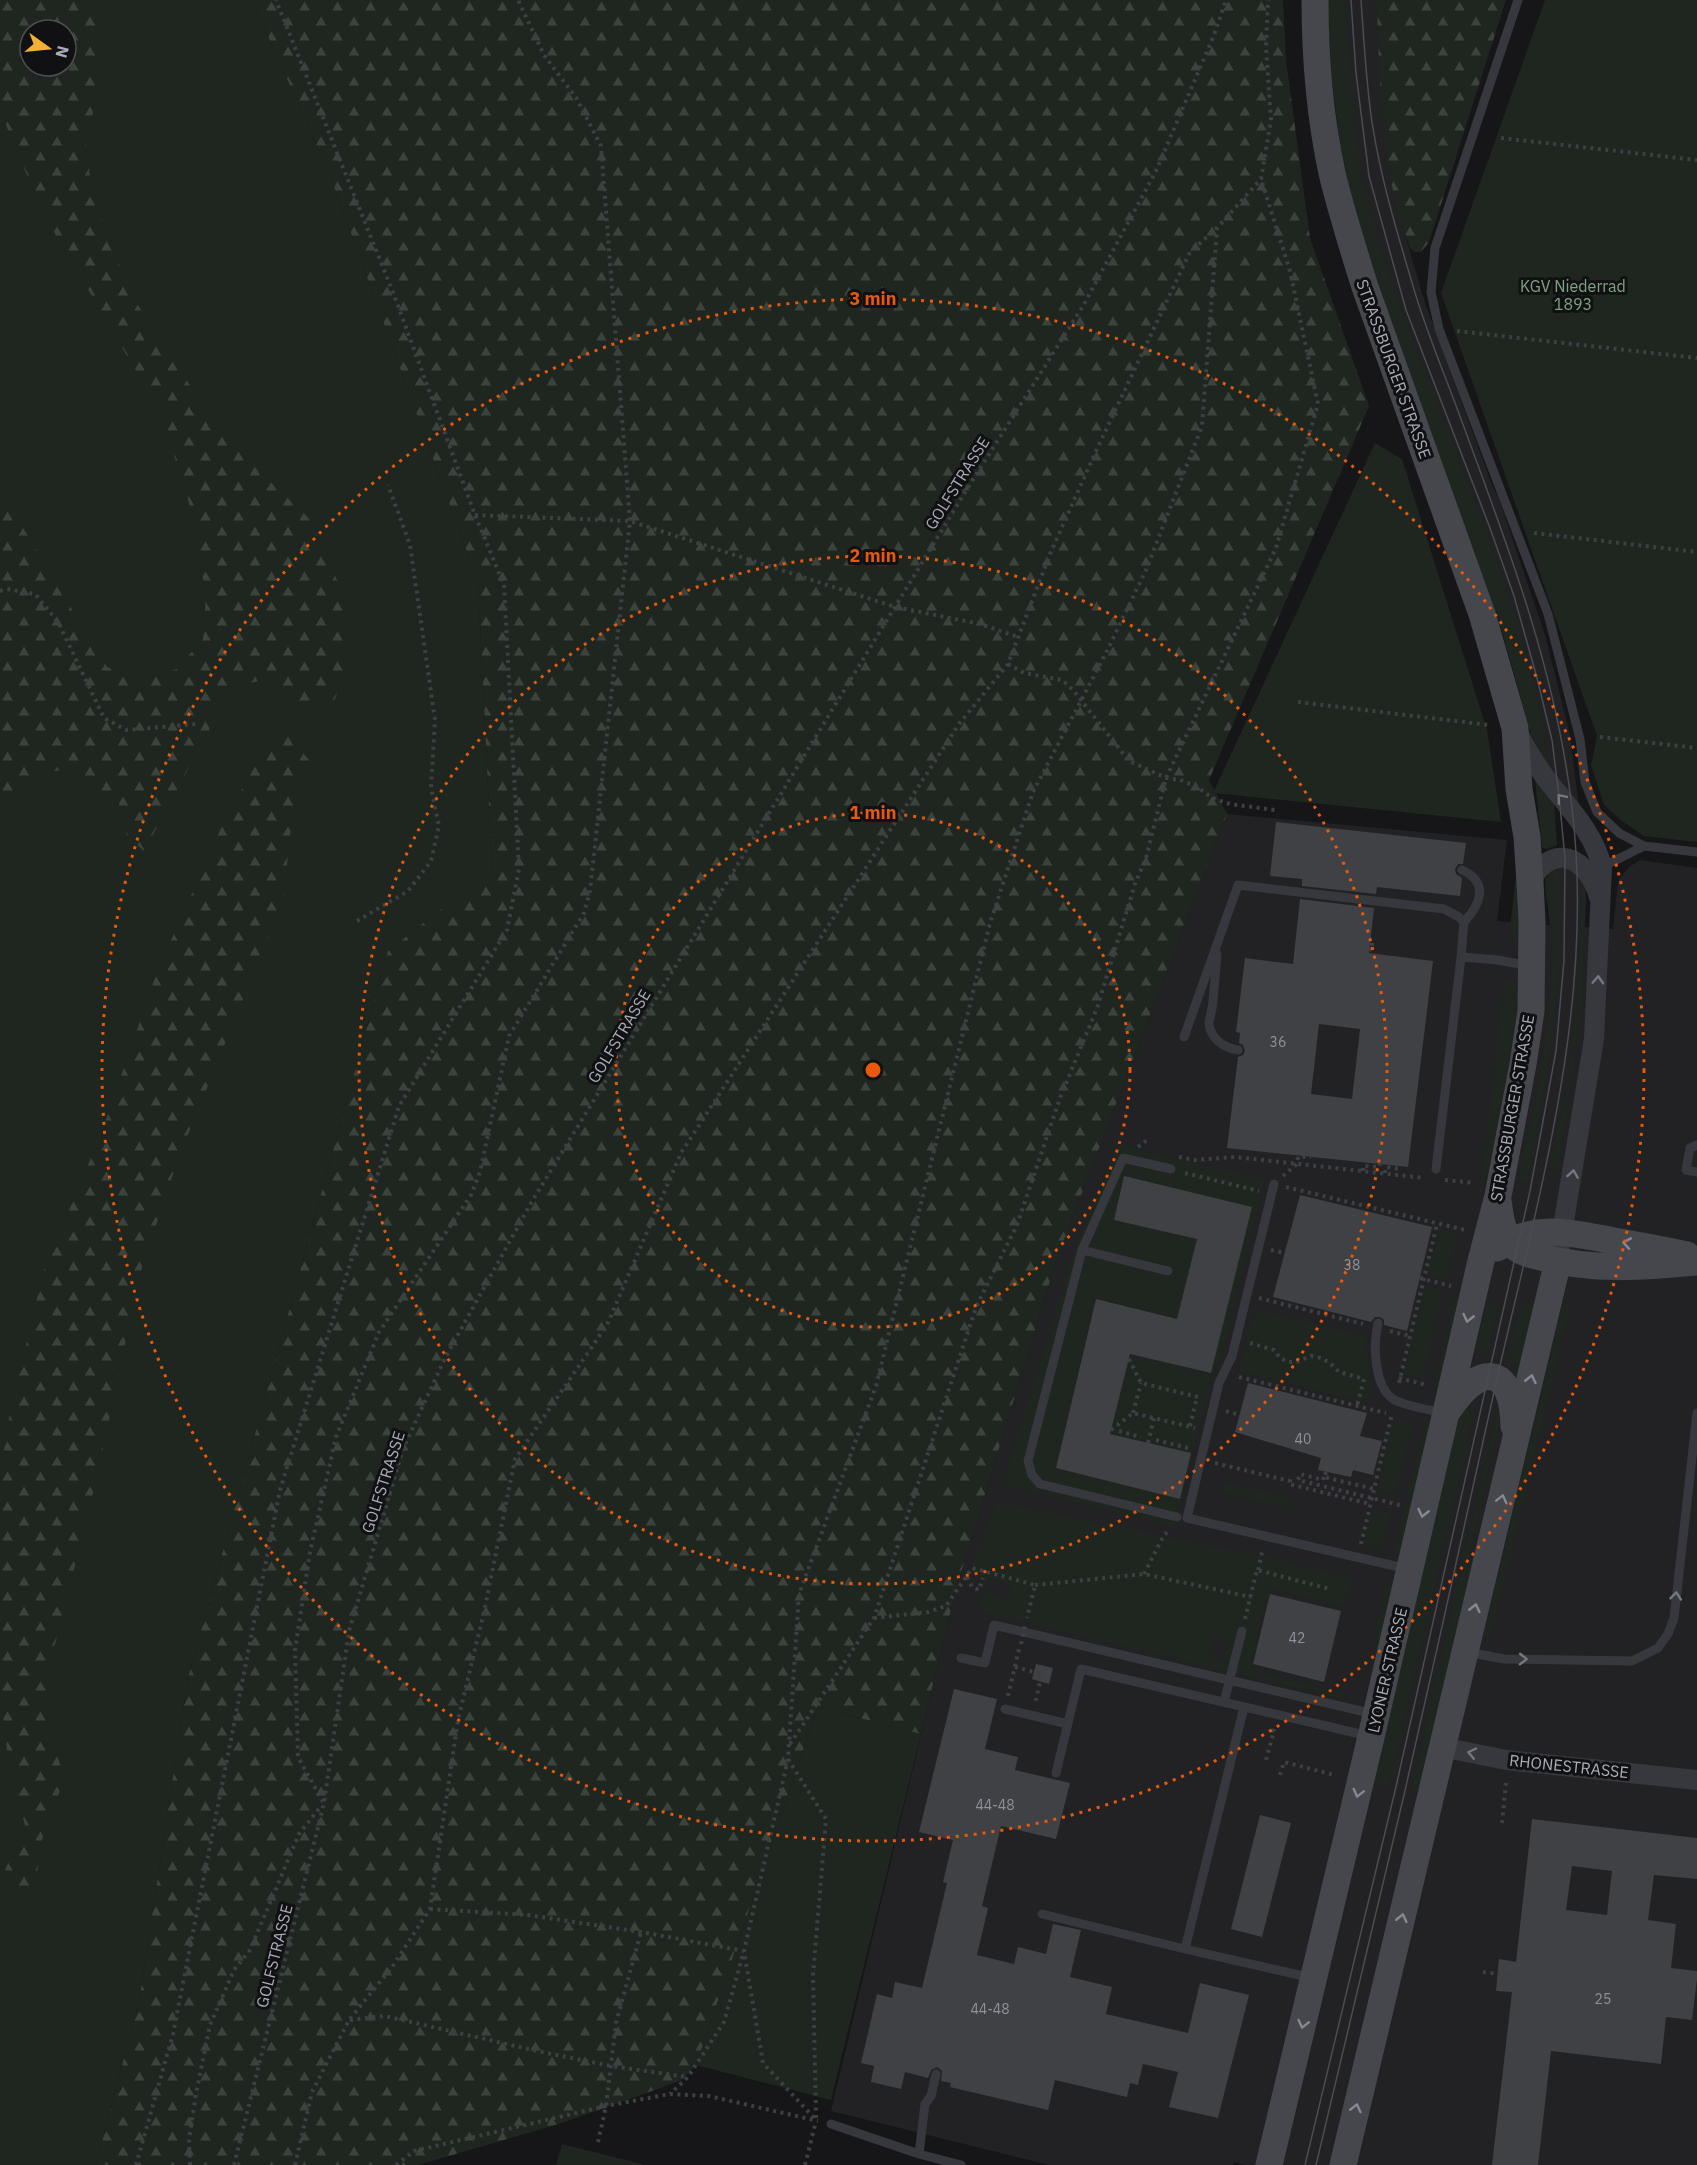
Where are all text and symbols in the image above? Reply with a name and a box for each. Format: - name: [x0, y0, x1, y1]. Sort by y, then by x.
- north arrow: [18, 18, 78, 78]
- text: N: [51, 44, 74, 60]
- park label: KGV Niederrad 1893: [1520, 276, 1626, 314]
- street label: STRASSBURGER STRASSE: [1352, 277, 1436, 461]
- text: 3 min: [849, 287, 897, 310]
- street label: GOLFSTRASSE: [920, 433, 994, 533]
- text: 2 min: [849, 544, 897, 567]
- one-way arrow: [1558, 794, 1569, 805]
- text: 1 min: [849, 801, 897, 824]
- one-way arrow: [1591, 976, 1604, 985]
- street label: GOLFSTRASSE: [583, 985, 655, 1087]
- street label: STRASSBURGER STRASSE: [1486, 1013, 1538, 1203]
- house number: 36: [1270, 1033, 1286, 1051]
- centre of rings: [863, 1060, 883, 1080]
- one-way arrow: [1566, 1169, 1578, 1178]
- one-way arrow: [1622, 1237, 1632, 1250]
- house number: 38: [1344, 1256, 1360, 1274]
- one-way arrow: [1462, 1313, 1475, 1323]
- one-way arrow: [1524, 1375, 1537, 1385]
- street label: GOLFSTRASSE: [357, 1429, 409, 1535]
- house number: 40: [1295, 1430, 1311, 1448]
- one-way arrow: [1494, 1494, 1507, 1504]
- one-way arrow: [1418, 1508, 1431, 1518]
- one-way arrow: [1669, 1591, 1682, 1600]
- one-way arrow: [1468, 1603, 1481, 1613]
- street label: LYONER STRASSE: [1363, 1605, 1411, 1735]
- house number: 42: [1289, 1629, 1305, 1647]
- one-way arrow: [1518, 1653, 1527, 1666]
- one-way arrow: [1468, 1747, 1478, 1760]
- street label: RHONESTRASSE: [1508, 1750, 1630, 1782]
- one-way arrow: [1352, 1788, 1365, 1798]
- house number: 44-48: [975, 1796, 1015, 1814]
- street label: GOLFSTRASSE: [251, 1902, 297, 2010]
- one-way arrow: [1394, 1914, 1407, 1924]
- house number: 25: [1595, 1990, 1611, 2008]
- house number: 44-48: [970, 2000, 1010, 2018]
- one-way arrow: [1297, 2019, 1310, 2029]
- one-way arrow: [1349, 2103, 1362, 2113]

